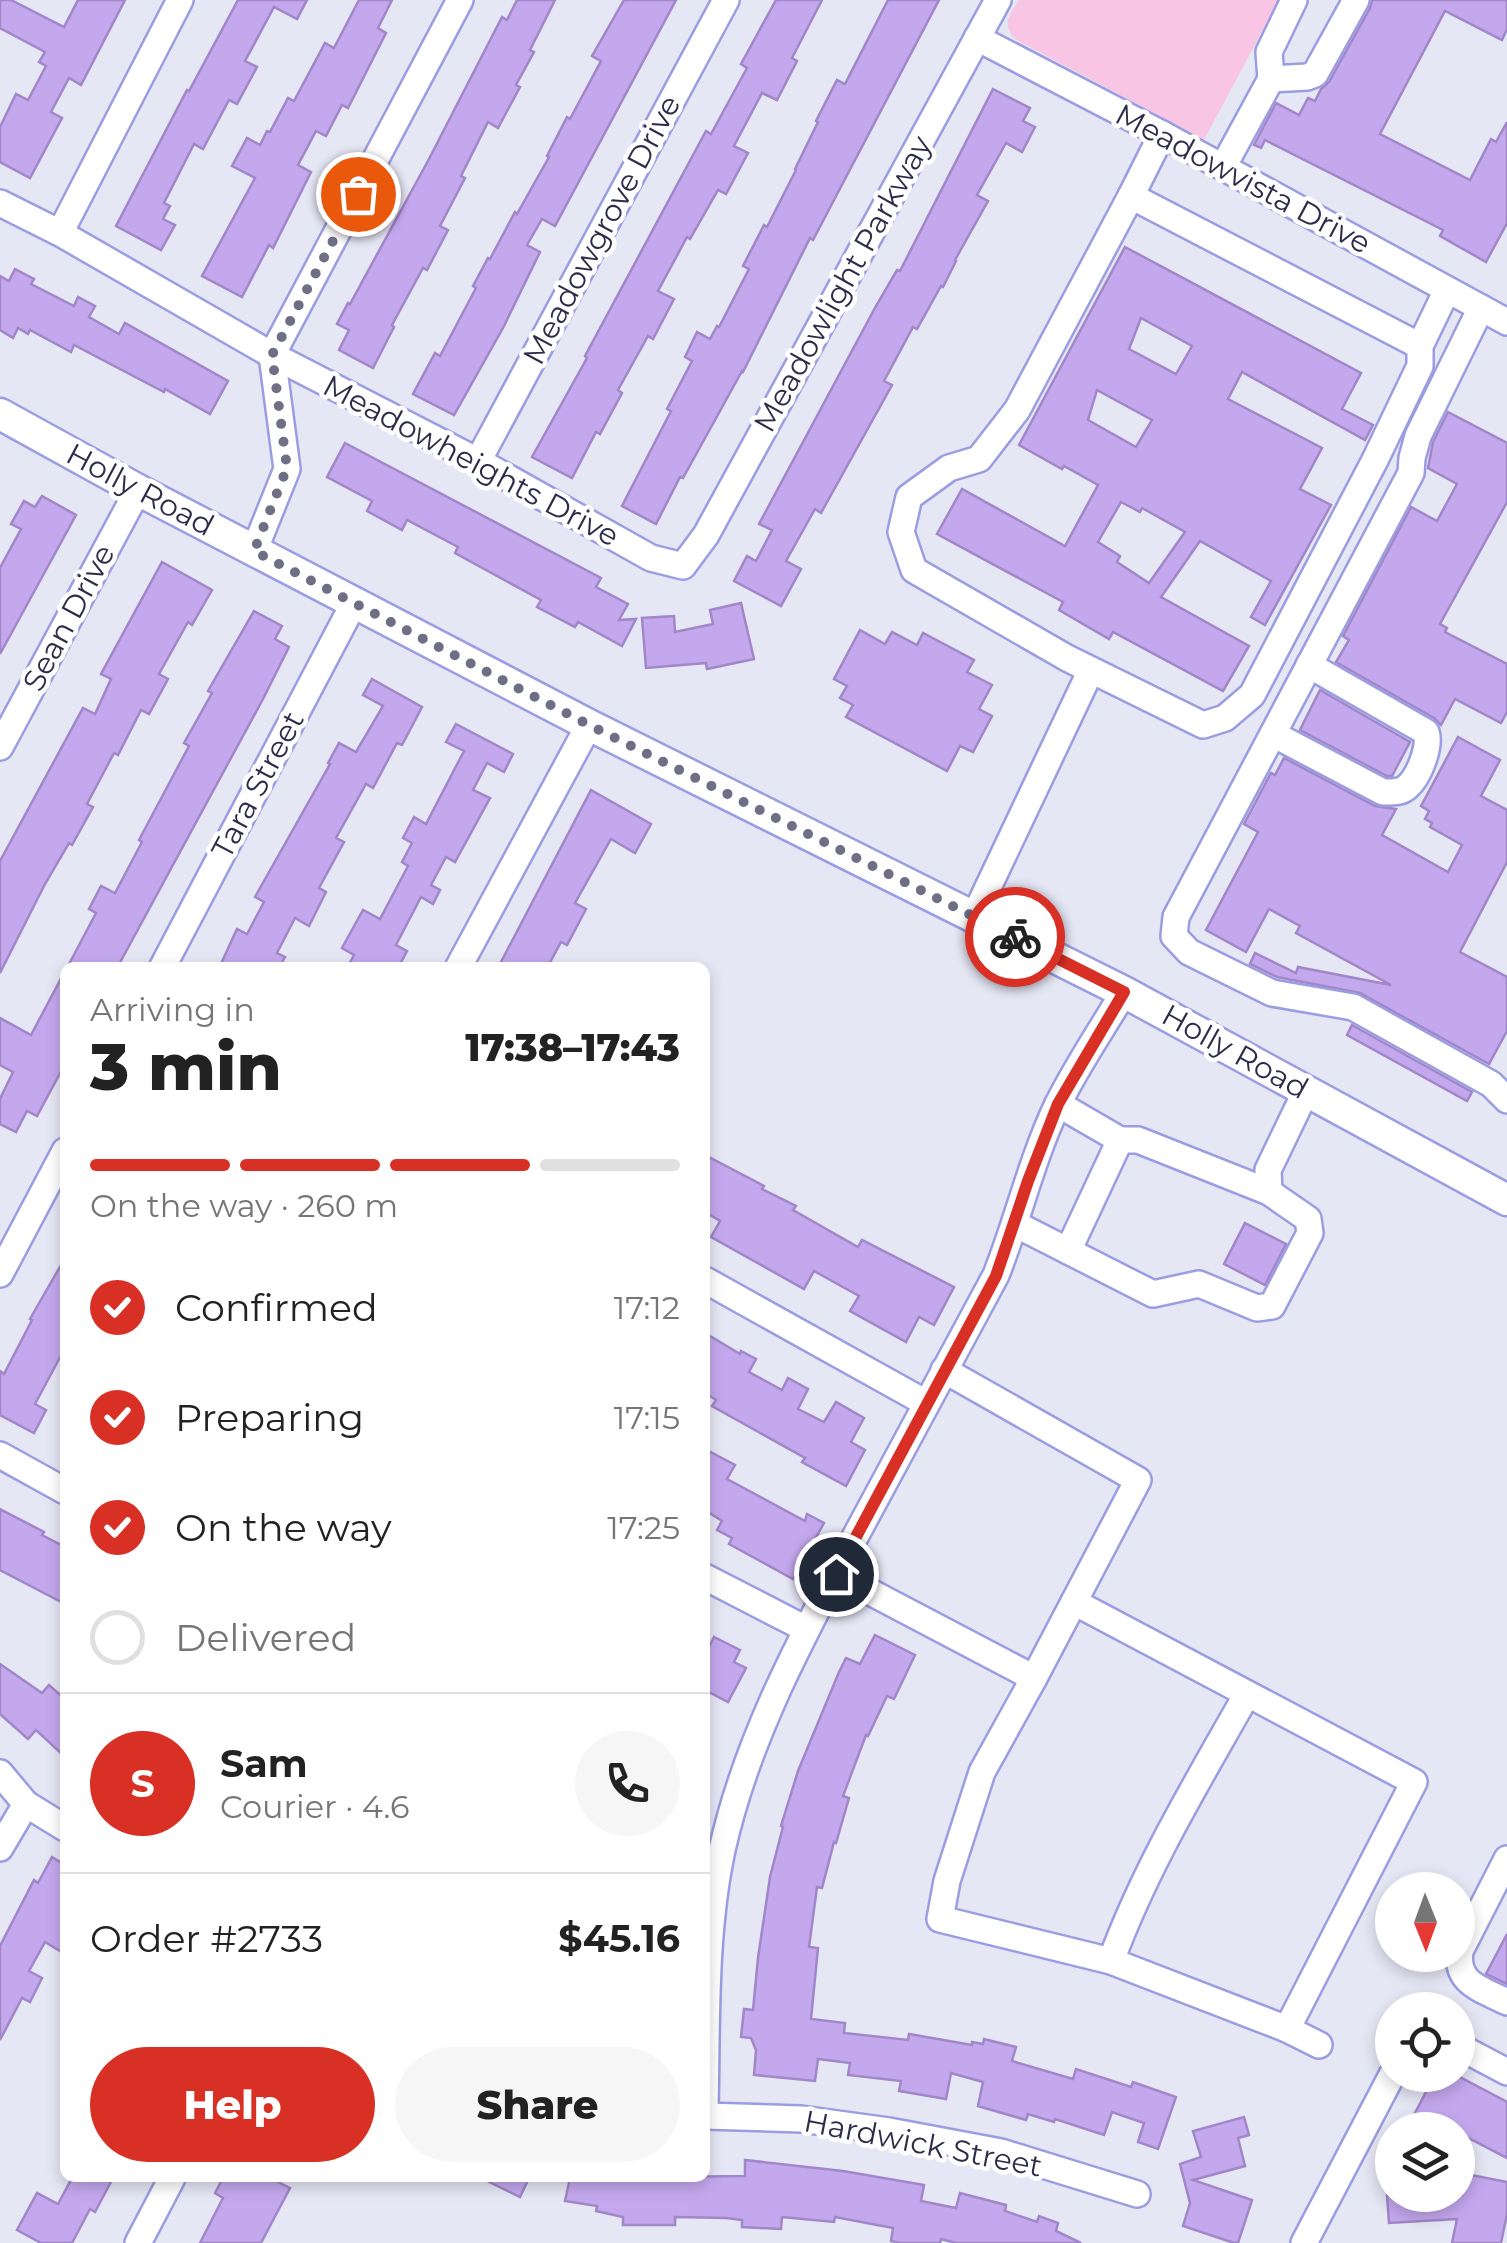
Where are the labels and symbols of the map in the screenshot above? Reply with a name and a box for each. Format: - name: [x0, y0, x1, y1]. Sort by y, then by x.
- street label: Meadowgrove Drive: [515, 89, 688, 371]
- street label: Meadowvista Drive: [1109, 96, 1377, 261]
- street label: Meadowlight Parkway: [746, 129, 940, 438]
- pin: [316, 152, 401, 237]
- street label: Meadowheights Drive: [317, 367, 625, 554]
- street label: Holly Road: [60, 435, 220, 544]
- street label: Sean Drive: [15, 538, 123, 697]
- street label: Tara Street: [203, 705, 312, 865]
- courier: [965, 887, 1065, 987]
- street label: Holly Road: [1156, 996, 1315, 1107]
- pin: [794, 1532, 879, 1617]
- north arrow: [1375, 1872, 1475, 1972]
- street label: Hardwick Street: [801, 2102, 1045, 2185]

